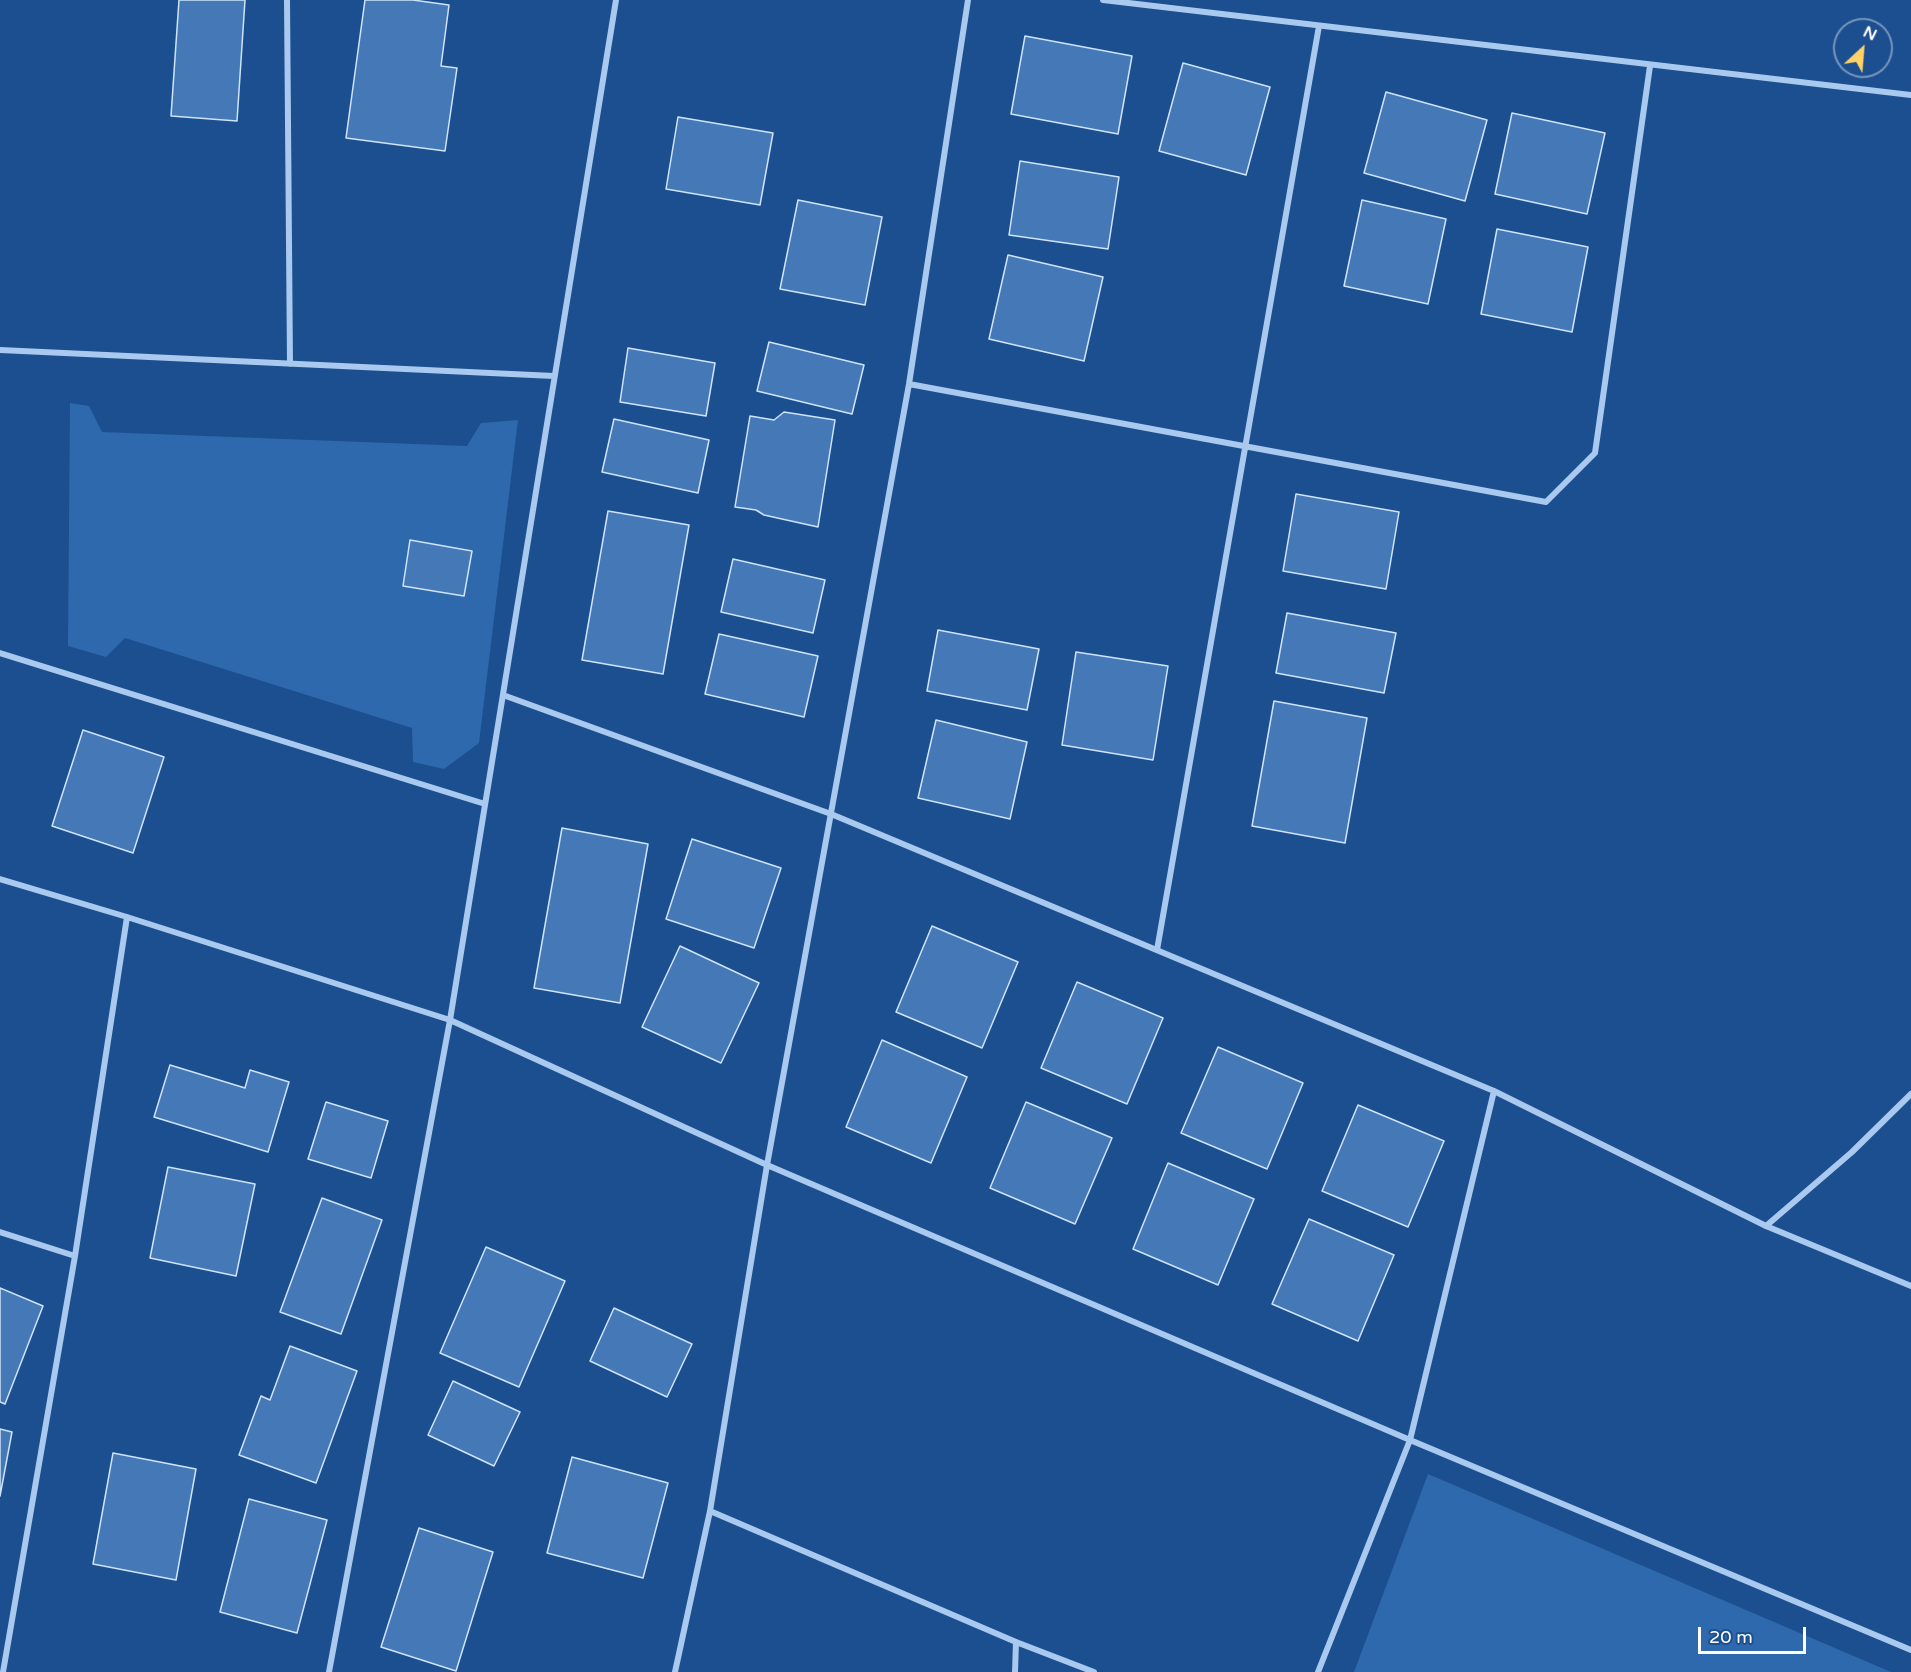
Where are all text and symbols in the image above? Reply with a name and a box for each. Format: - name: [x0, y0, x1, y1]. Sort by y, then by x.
- north arrow: [1833, 18, 1893, 78]
- text: N: [1860, 22, 1880, 45]
- scale bar: [1701, 1615, 1809, 1653]
- text: 20 m: [1709, 1626, 1753, 1648]

